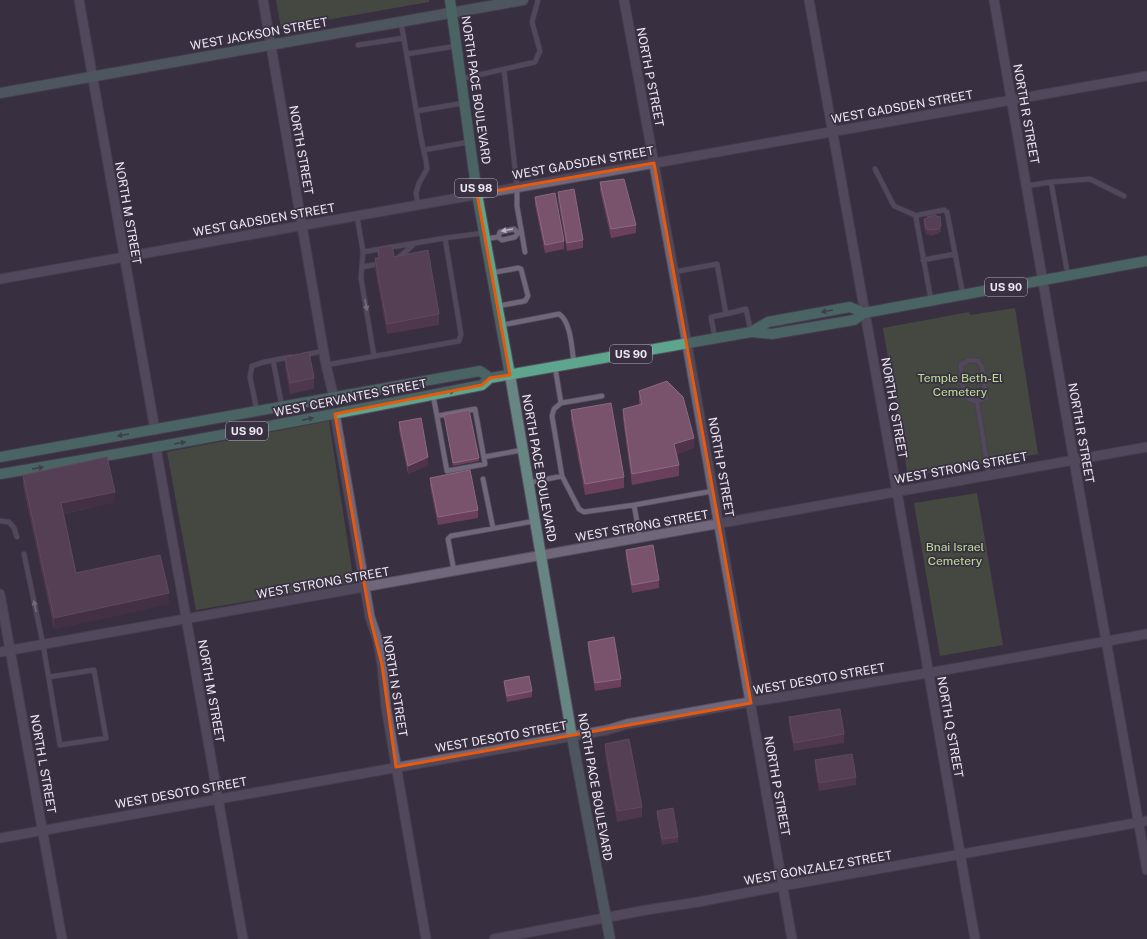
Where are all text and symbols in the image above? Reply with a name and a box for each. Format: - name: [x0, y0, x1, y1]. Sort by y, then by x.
- street label: WEST JACKSON STREET: [189, 15, 329, 53]
- street label: NORTH PACE BOULEVARD: [459, 15, 493, 165]
- street label: NORTH P STREET: [633, 26, 667, 128]
- street label: NORTH R STREET: [1010, 63, 1042, 165]
- street label: WEST GADSDEN STREET: [830, 88, 974, 126]
- street label: NORTH STREET: [286, 104, 316, 196]
- street label: WEST GADSDEN STREET: [511, 144, 655, 182]
- street label: NORTH M STREET: [112, 161, 144, 265]
- road number: US 98: [455, 179, 497, 197]
- street label: WEST GADSDEN STREET: [192, 201, 336, 239]
- one-way arrow: [501, 228, 513, 234]
- road number: US 90: [985, 278, 1027, 296]
- one-way arrow: [363, 299, 369, 311]
- one-way arrow: [820, 309, 833, 315]
- road number: US 90: [610, 345, 652, 363]
- street label: NORTH Q STREET: [878, 356, 910, 460]
- park label: Temple Beth-El Cemetery: [917, 371, 1003, 399]
- street label: WEST CERVANTES STREET: [272, 376, 428, 420]
- street label: NORTH R STREET: [1065, 382, 1097, 484]
- one-way arrow: [443, 388, 456, 394]
- street label: NORTH PACE BOULEVARD: [519, 393, 559, 543]
- one-way arrow: [302, 416, 314, 422]
- street label: NORTH P STREET: [705, 416, 737, 518]
- road number: US 90: [226, 422, 268, 440]
- one-way arrow: [117, 433, 129, 439]
- one-way arrow: [174, 440, 186, 446]
- street label: WEST STRONG STREET: [893, 449, 1029, 487]
- one-way arrow: [32, 465, 45, 471]
- street label: WEST STRONG STREET: [574, 507, 710, 545]
- park label: Bnai Israel Cemetery: [926, 540, 985, 568]
- street label: WEST STRONG STREET: [255, 564, 391, 602]
- one-way arrow: [32, 600, 38, 612]
- street label: NORTH N STREET: [380, 634, 410, 738]
- street label: NORTH M STREET: [195, 639, 227, 743]
- street label: WEST DESOTO STREET: [752, 661, 886, 697]
- street label: NORTH Q STREET: [934, 675, 966, 779]
- street label: NORTH PACE BOULEVARD: [575, 712, 615, 862]
- street label: NORTH L STREET: [27, 713, 59, 815]
- street label: WEST DESOTO STREET: [434, 719, 568, 755]
- street label: NORTH P STREET: [761, 735, 793, 837]
- street label: WEST DESOTO STREET: [114, 775, 248, 811]
- street label: WEST GONZALEZ STREET: [743, 848, 893, 888]

